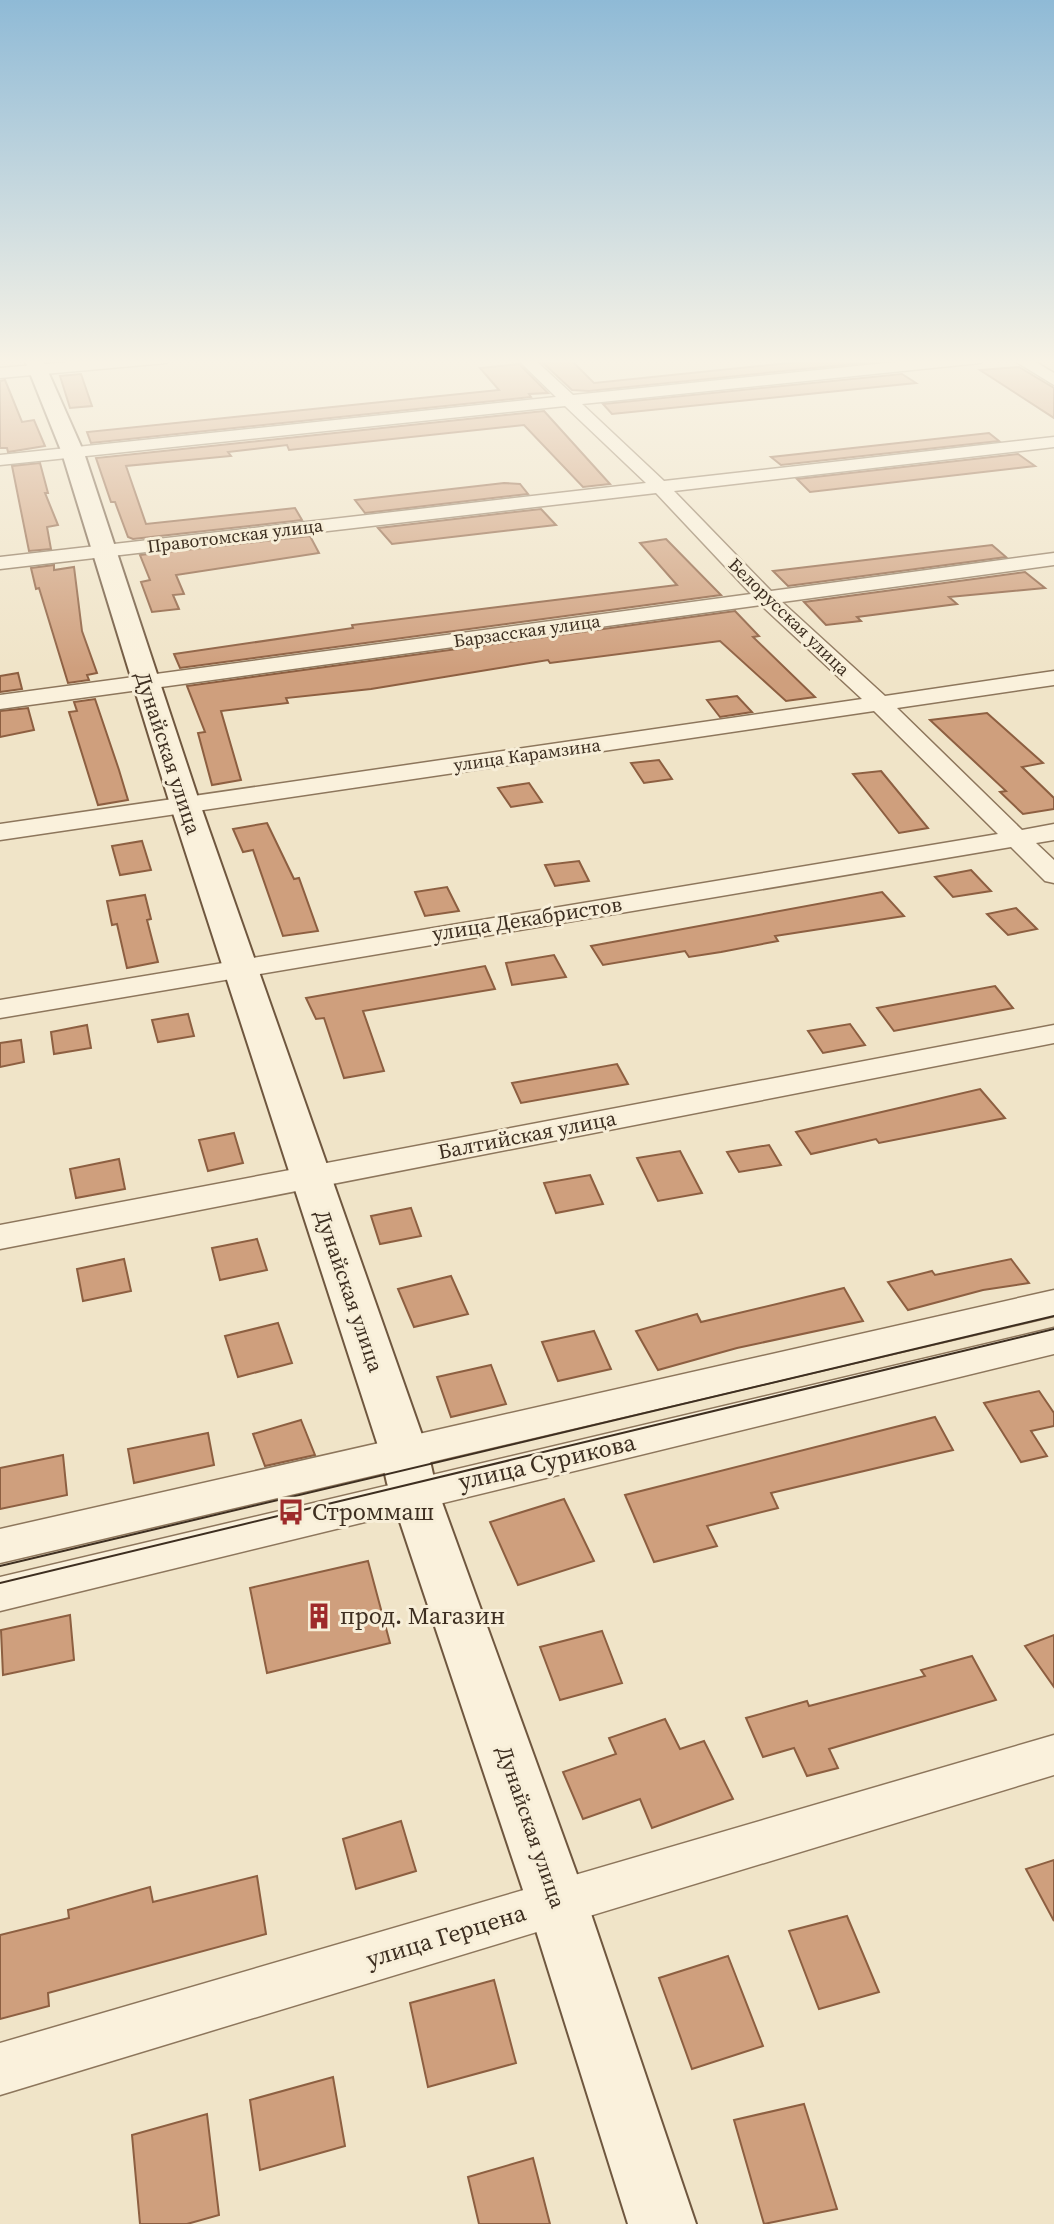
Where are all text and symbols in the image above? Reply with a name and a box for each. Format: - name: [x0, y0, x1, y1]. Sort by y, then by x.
- street label: Правотомская улица: [146, 512, 325, 559]
- street label: Белорусская улица: [723, 552, 856, 682]
- street label: Барзасская улица: [452, 608, 603, 653]
- street label: Дунайская улица: [128, 668, 209, 838]
- street label: улица Карамзина: [452, 732, 603, 777]
- street label: улица Декабристов: [430, 889, 624, 948]
- street label: Балтийская улица: [435, 1103, 619, 1166]
- street label: Дунайская улица: [308, 1206, 391, 1376]
- street label: улица Сурикова: [455, 1425, 639, 1498]
- place label: Строммаш: [312, 1495, 434, 1528]
- bus stop icon: Строммаш: [276, 1497, 306, 1527]
- place label: прод. Магазин: [340, 1599, 505, 1632]
- building icon: прод. Магазин: [304, 1601, 334, 1631]
- street label: Дунайская улица: [490, 1742, 573, 1912]
- street label: улица Герцена: [362, 1895, 531, 1975]

